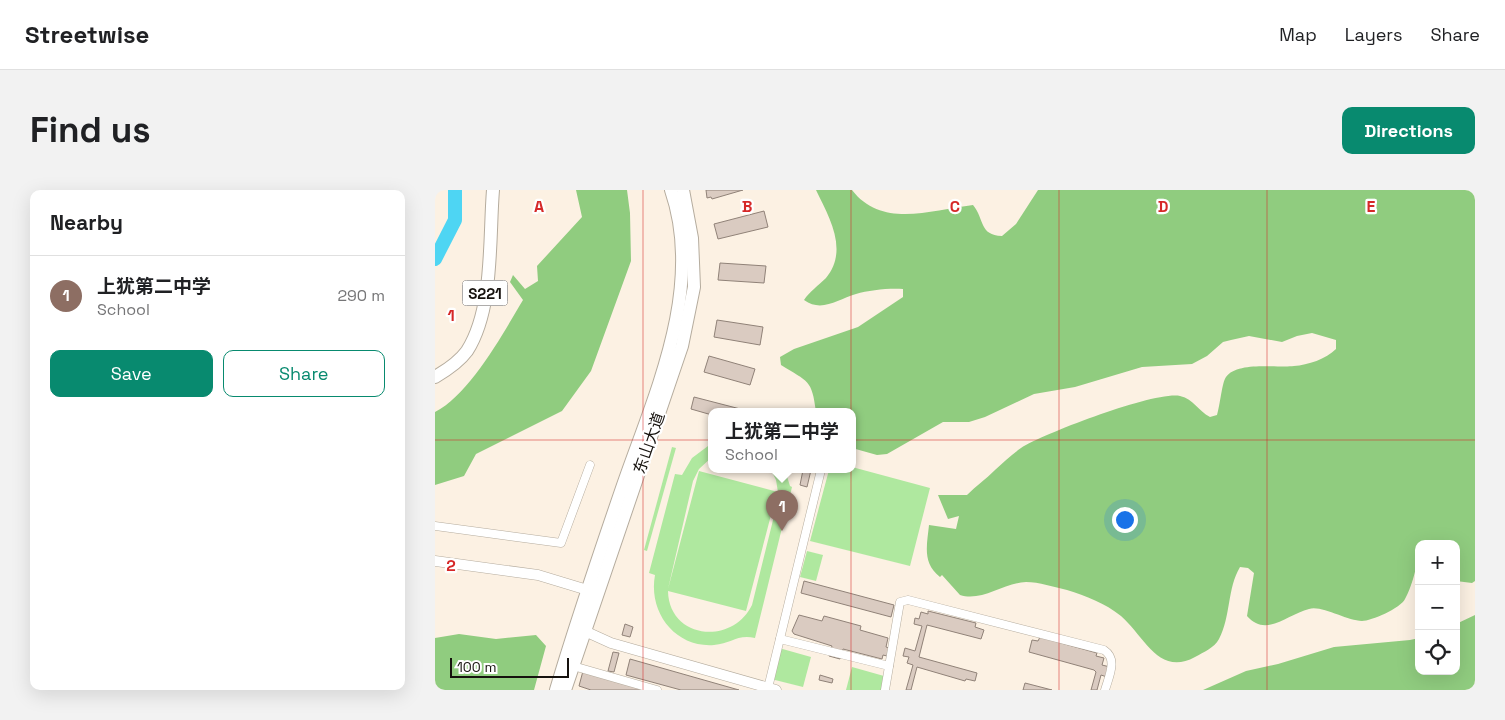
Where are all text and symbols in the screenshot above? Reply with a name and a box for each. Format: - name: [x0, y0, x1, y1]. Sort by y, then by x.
- text: Streetwise: [25, 19, 149, 50]
- text: Map: [1279, 23, 1317, 46]
- text: Layers: [1345, 23, 1402, 46]
- text: Share: [1430, 23, 1480, 46]
- button: Directions: [1342, 107, 1475, 154]
- text: Find us: [30, 108, 151, 152]
- text: A: [534, 196, 544, 217]
- text: B: [742, 196, 752, 217]
- text: C: [950, 196, 960, 217]
- text: D: [1158, 196, 1168, 217]
- text: E: [1367, 196, 1376, 217]
- text: Nearby: [50, 209, 123, 236]
- text: 上犹第二中学: [97, 274, 211, 299]
- road number: S221: [463, 280, 507, 306]
- text: 1: [62, 285, 70, 306]
- text: 290 m: [337, 285, 385, 306]
- text: School: [97, 299, 150, 320]
- text: 1: [447, 305, 455, 326]
- button: Save: [50, 350, 213, 397]
- button: Share: [223, 350, 385, 397]
- popup: [708, 408, 856, 473]
- street label: 东山大道: [629, 409, 669, 477]
- text: 上犹第二中学: [725, 419, 839, 444]
- text: School: [725, 444, 778, 465]
- pin: 1: [766, 490, 798, 531]
- your location: [1112, 507, 1138, 533]
- map controls: [1415, 540, 1460, 675]
- button: +: [1415, 540, 1460, 585]
- text: 2: [446, 555, 456, 576]
- button: −: [1415, 585, 1460, 630]
- button: locate: [1415, 630, 1460, 675]
- scale bar: [450, 655, 569, 678]
- text: 100 m: [457, 658, 496, 676]

